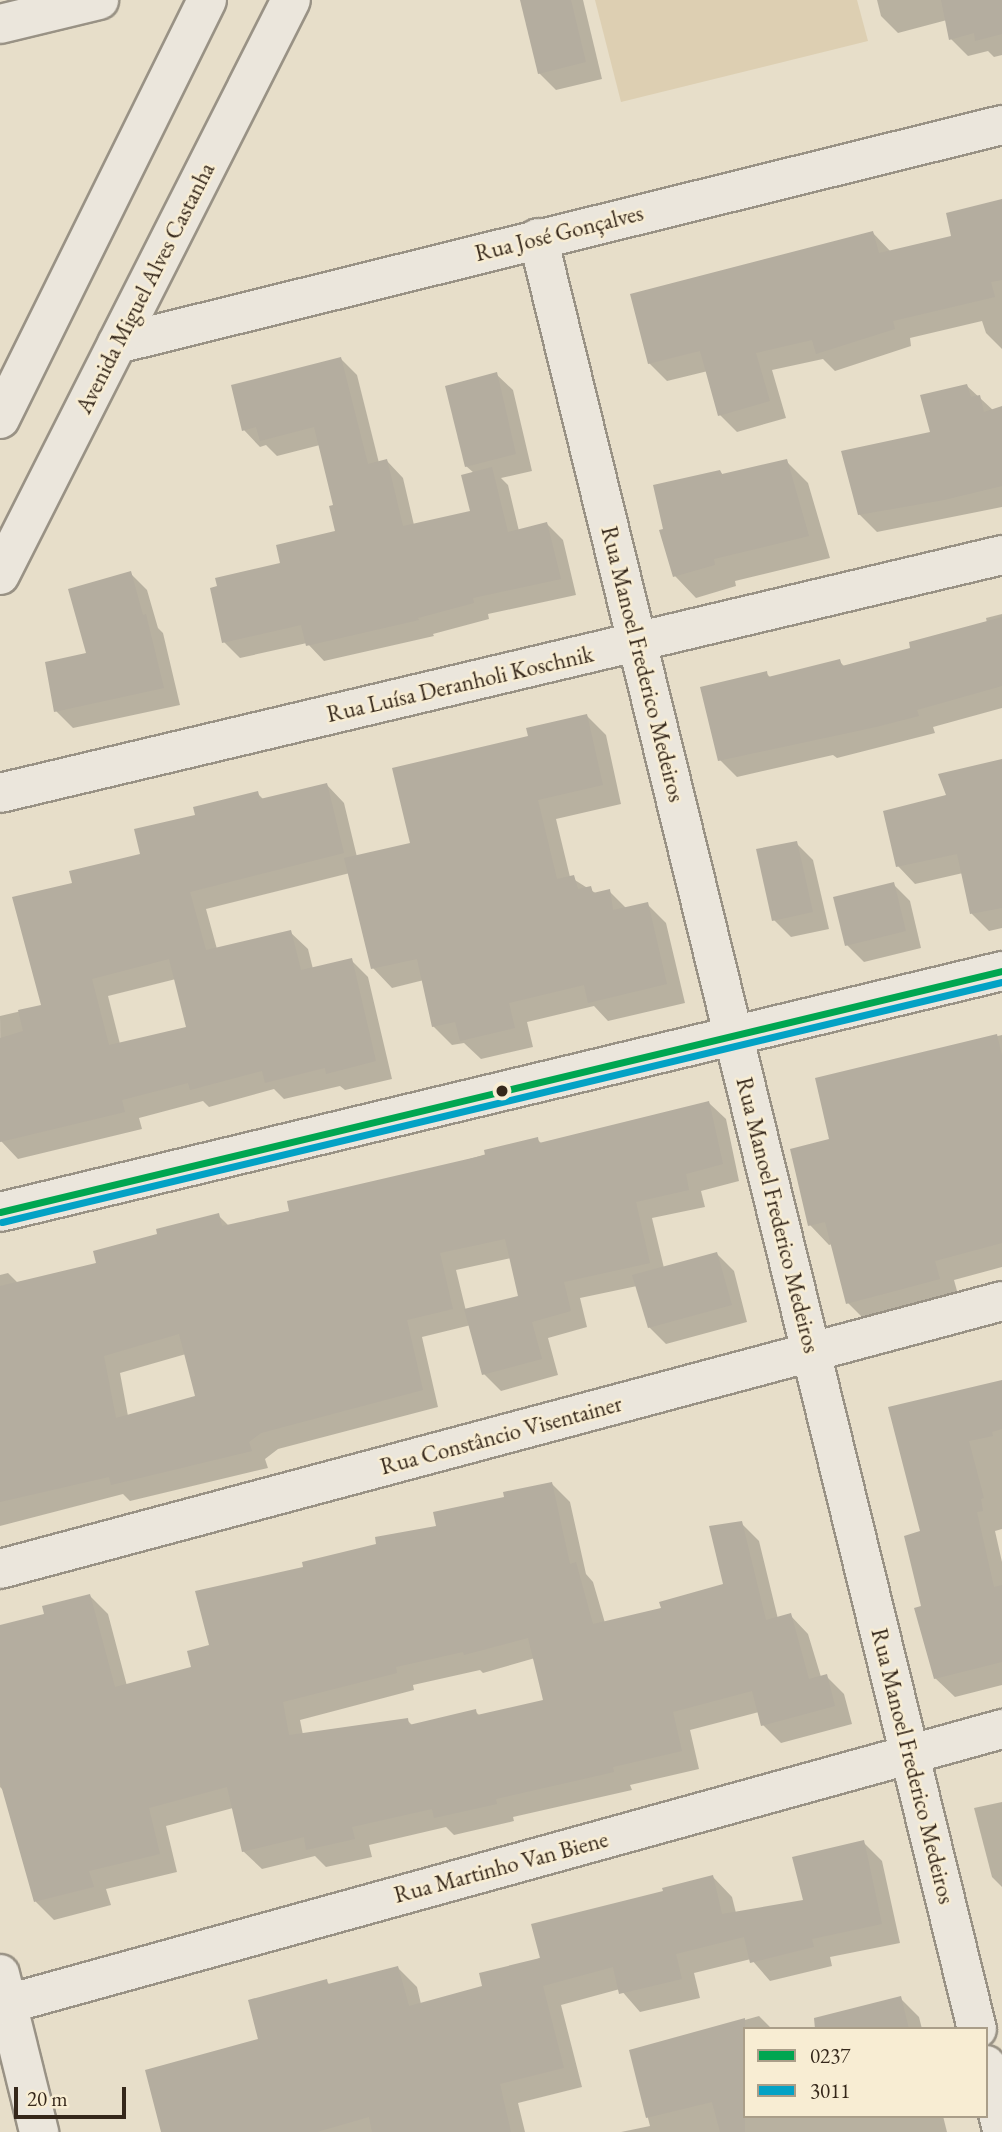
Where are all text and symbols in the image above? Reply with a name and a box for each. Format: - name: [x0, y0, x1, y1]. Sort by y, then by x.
- street label: Avenida Miguel Alves Castanha: [70, 158, 220, 418]
- street label: Rua José Gonçalves: [472, 199, 646, 267]
- street label: Rua Manoel Frederico Medeiros: [595, 523, 691, 805]
- street label: Rua Luísa Deranholi Koschnik: [324, 640, 596, 728]
- street label: Rua Manoel Frederico Medeiros: [730, 1074, 826, 1356]
- unlabelled marker: [495, 1084, 509, 1098]
- street label: Rua Constâncio Visentainer: [377, 1389, 625, 1481]
- street label: Rua Manoel Frederico Medeiros: [865, 1625, 961, 1907]
- street label: Rua Martinho Van Biene: [391, 1825, 611, 1909]
- legend: [743, 2027, 988, 2118]
- text: 0237: [810, 2042, 850, 2069]
- scale bar: [18, 2072, 130, 2116]
- text: 3011: [810, 2077, 850, 2104]
- text: 20 m: [27, 2085, 68, 2112]

